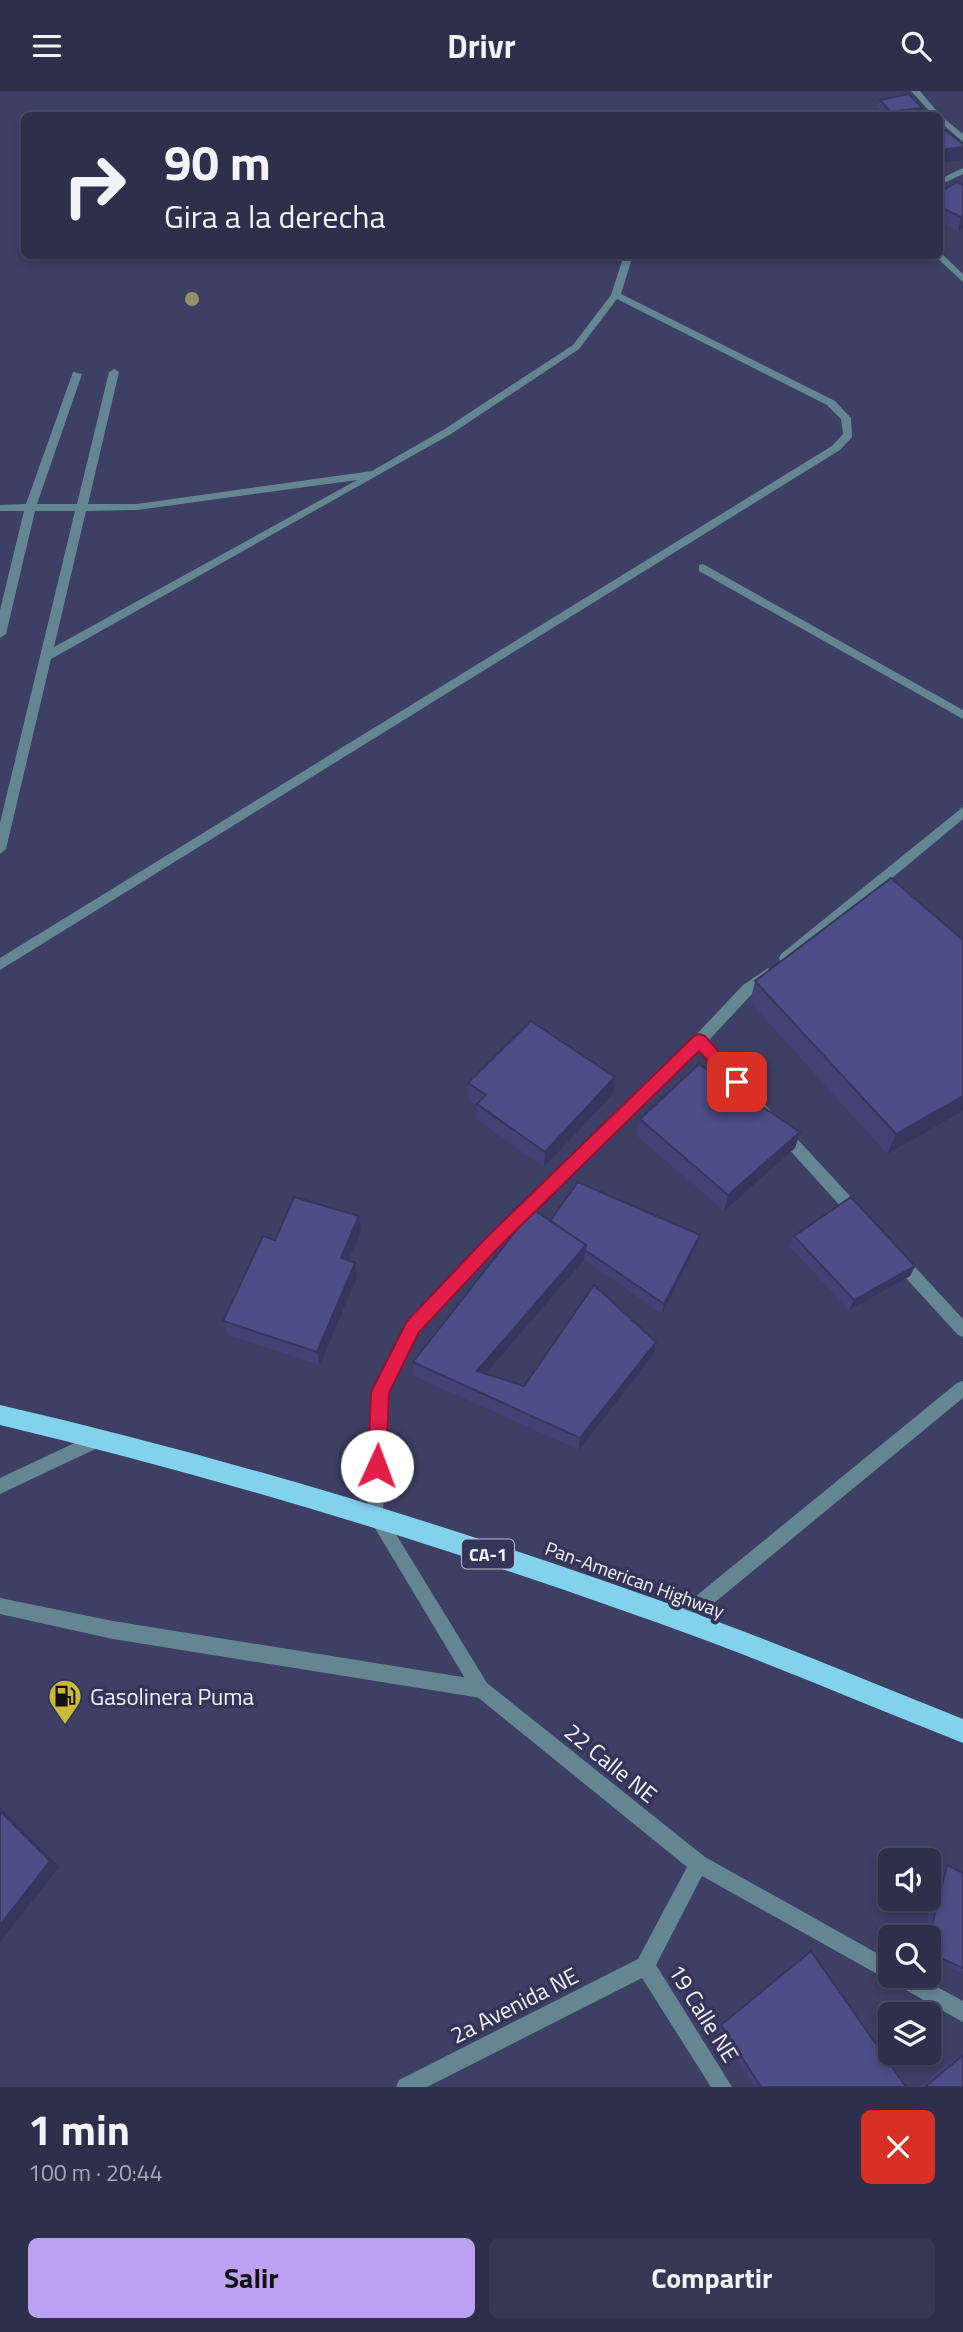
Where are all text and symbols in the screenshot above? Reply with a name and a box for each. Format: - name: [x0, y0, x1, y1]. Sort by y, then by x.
- text: Drivr: [447, 22, 516, 70]
- icon: menu: [28, 27, 66, 65]
- icon: search: [897, 27, 935, 65]
- text: 90 m: [164, 124, 271, 199]
- icon: right: [49, 140, 140, 231]
- text: Gira a la derecha: [164, 192, 386, 240]
- pin: [707, 1052, 767, 1112]
- icon: arrive: [718, 1063, 756, 1101]
- position arrow: [340, 1429, 414, 1503]
- street label: Pan-American Highway: [541, 1533, 729, 1625]
- road number: CA-1: [462, 1539, 514, 1569]
- fuel station icon: Gasolinera Puma: [46, 1677, 84, 1726]
- place label: Gasolinera Puma: [90, 1679, 254, 1714]
- street label: 22 Calle NE: [557, 1715, 665, 1811]
- map controls: [878, 1848, 941, 2065]
- button: sound: [878, 1848, 941, 1911]
- button: search: [878, 1925, 941, 1988]
- street label: 19 Calle NE: [660, 1957, 748, 2069]
- street label: 2a Avenida NE: [444, 1958, 584, 2052]
- button: layers: [878, 2002, 941, 2065]
- text: 1 min: [28, 2097, 130, 2161]
- button: close: [861, 2110, 935, 2184]
- text: 100 m · 20:44: [28, 2155, 163, 2190]
- button: Salir: [28, 2238, 475, 2318]
- button: Compartir: [489, 2238, 935, 2318]

